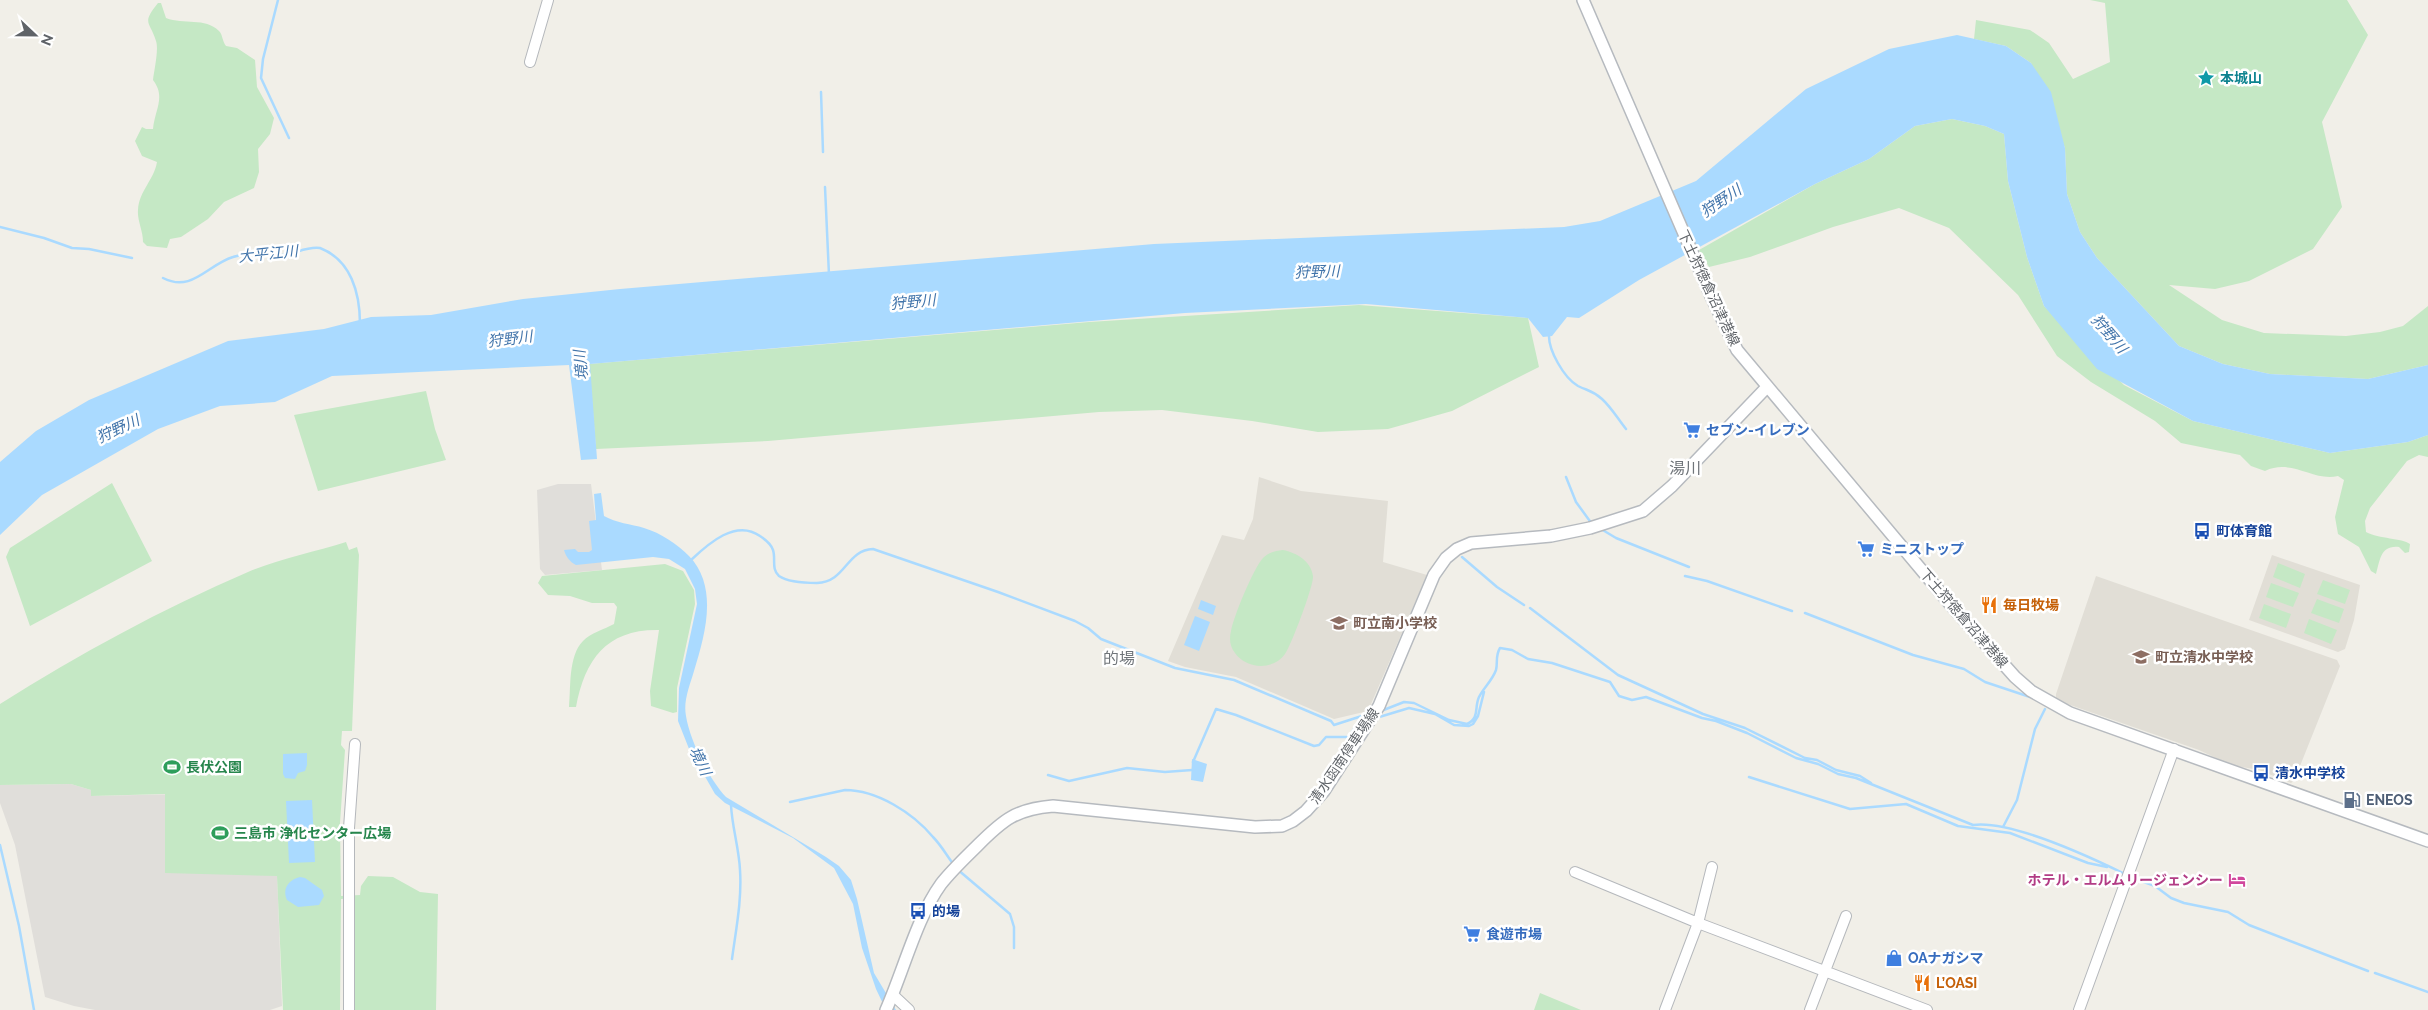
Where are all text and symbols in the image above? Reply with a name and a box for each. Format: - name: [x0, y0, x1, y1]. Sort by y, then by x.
- north arrow: [10, 10, 60, 60]
- text: N: [38, 32, 56, 48]
- place icon: 本城山: [2196, 68, 2216, 88]
- place label: 本城山: [2220, 70, 2262, 86]
- water label: 狩野川: [1697, 180, 1746, 221]
- street label: 下土狩徳倉沼津港線: [1675, 228, 1743, 348]
- water label: 大平江川: [237, 242, 301, 266]
- water label: 狩野川: [1294, 262, 1342, 282]
- water label: 狩野川: [890, 291, 938, 313]
- water label: 狩野川: [2087, 311, 2132, 358]
- water label: 狩野川: [487, 327, 535, 351]
- water label: 境川: [570, 347, 592, 381]
- water label: 狩野川: [94, 410, 144, 447]
- supermarket icon: セブン-イレブン: [1682, 420, 1702, 440]
- place label: セブン-イレブン: [1706, 422, 1810, 438]
- district label: 湯川: [1669, 459, 1701, 478]
- bus stop icon: 町体育館: [2192, 521, 2212, 541]
- place label: 町体育館: [2216, 523, 2272, 539]
- supermarket icon: ミニストップ: [1856, 539, 1876, 559]
- place label: ミニストップ: [1880, 541, 1964, 557]
- street label: 下土狩徳倉沼津港線: [1917, 565, 2011, 671]
- restaurant icon: 毎日牧場: [1979, 595, 1999, 615]
- place label: 毎日牧場: [2003, 597, 2059, 613]
- school or university icon: 町立南小学校: [1329, 613, 1349, 633]
- place label: 町立南小学校: [1353, 615, 1437, 631]
- school or university icon: 町立清水中学校: [2131, 647, 2151, 667]
- district label: 的場: [1103, 649, 1135, 668]
- place label: 町立清水中学校: [2155, 649, 2253, 665]
- street label: 清水函南停車場線: [1306, 705, 1382, 807]
- water label: 境川: [685, 744, 716, 780]
- sports icon: 長伏公園: [162, 757, 182, 777]
- place label: 長伏公園: [186, 759, 242, 775]
- bus stop icon: 清水中学校: [2251, 763, 2271, 783]
- place label: 清水中学校: [2275, 765, 2345, 781]
- fuel station icon: ENEOS: [2342, 790, 2362, 810]
- place label: ENEOS: [2366, 792, 2413, 808]
- sports icon: 三島市 浄化センター広場: [210, 823, 230, 843]
- place label: 三島市 浄化センター広場: [234, 825, 391, 841]
- hotel icon: ホテル・エルムリージェンシー: [2227, 870, 2247, 890]
- place label: ホテル・エルムリージェンシー: [2028, 872, 2223, 888]
- bus stop icon: 的場: [908, 901, 928, 921]
- place label: 的場: [932, 903, 960, 919]
- supermarket icon: 食遊市場: [1462, 924, 1482, 944]
- place label: 食遊市場: [1486, 926, 1542, 942]
- shop icon: OAナガシマ: [1884, 948, 1904, 968]
- place label: OAナガシマ: [1908, 950, 1984, 966]
- restaurant icon: L’OASI: [1912, 973, 1932, 993]
- place label: L’OASI: [1936, 975, 1977, 991]

